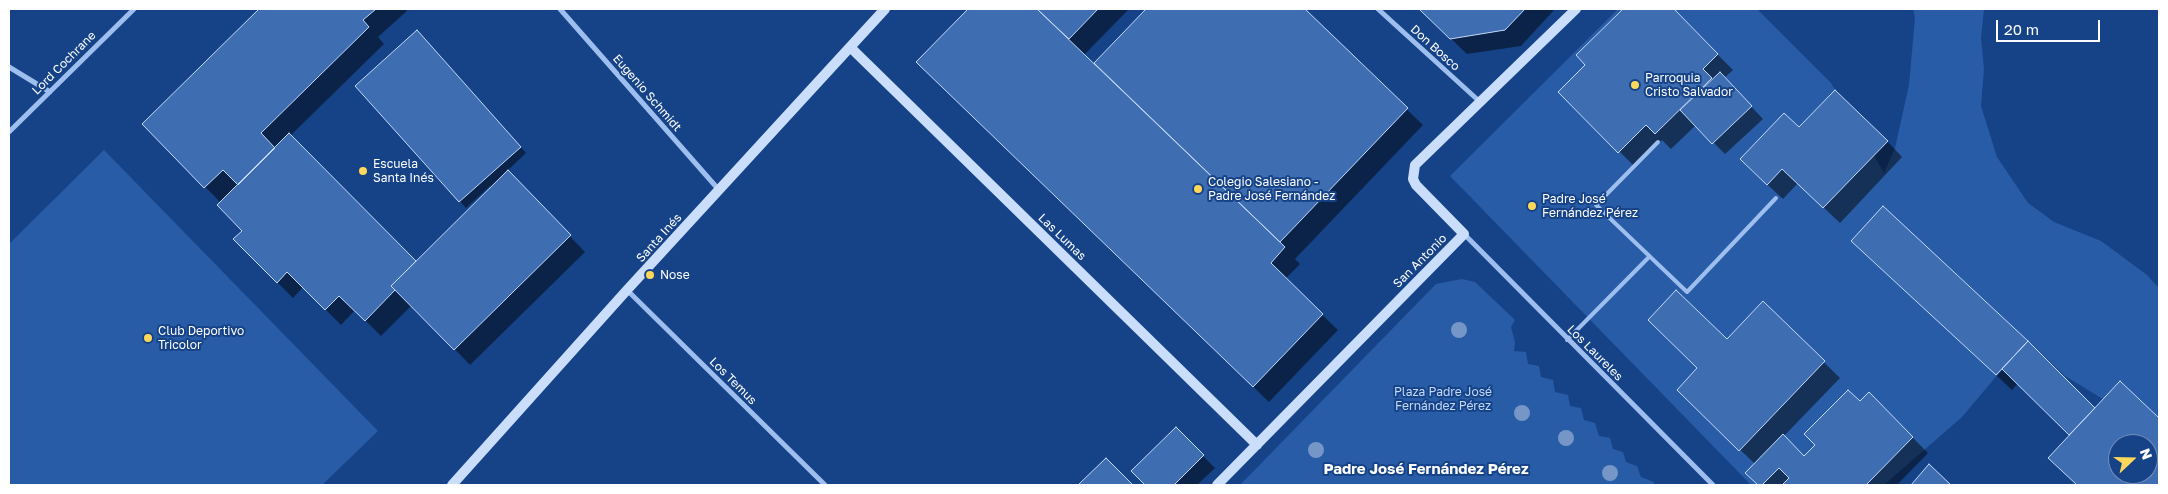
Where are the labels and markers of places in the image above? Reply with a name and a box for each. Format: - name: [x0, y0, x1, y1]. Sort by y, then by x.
- place label: Parroquia Cristo Salvador: [1645, 71, 1733, 99]
- marker: Parroquia Cristo Salvador: [1629, 79, 1641, 91]
- place label: Escuela Santa Inés: [373, 157, 434, 185]
- marker: Escuela Santa Inés: [357, 165, 369, 177]
- place label: Colegio Salesiano - Padre José Fernández: [1208, 175, 1335, 203]
- marker: Colegio Salesiano - Padre José Fernández: [1192, 183, 1204, 195]
- place label: Padre José Fernández Pérez: [1542, 192, 1638, 220]
- marker: Padre José Fernández Pérez: [1526, 200, 1538, 212]
- place label: Nose: [660, 268, 690, 282]
- marker: Nose: [644, 269, 656, 281]
- place label: Club Deportivo Tricolor: [158, 324, 244, 352]
- marker: Club Deportivo Tricolor: [142, 332, 154, 344]

